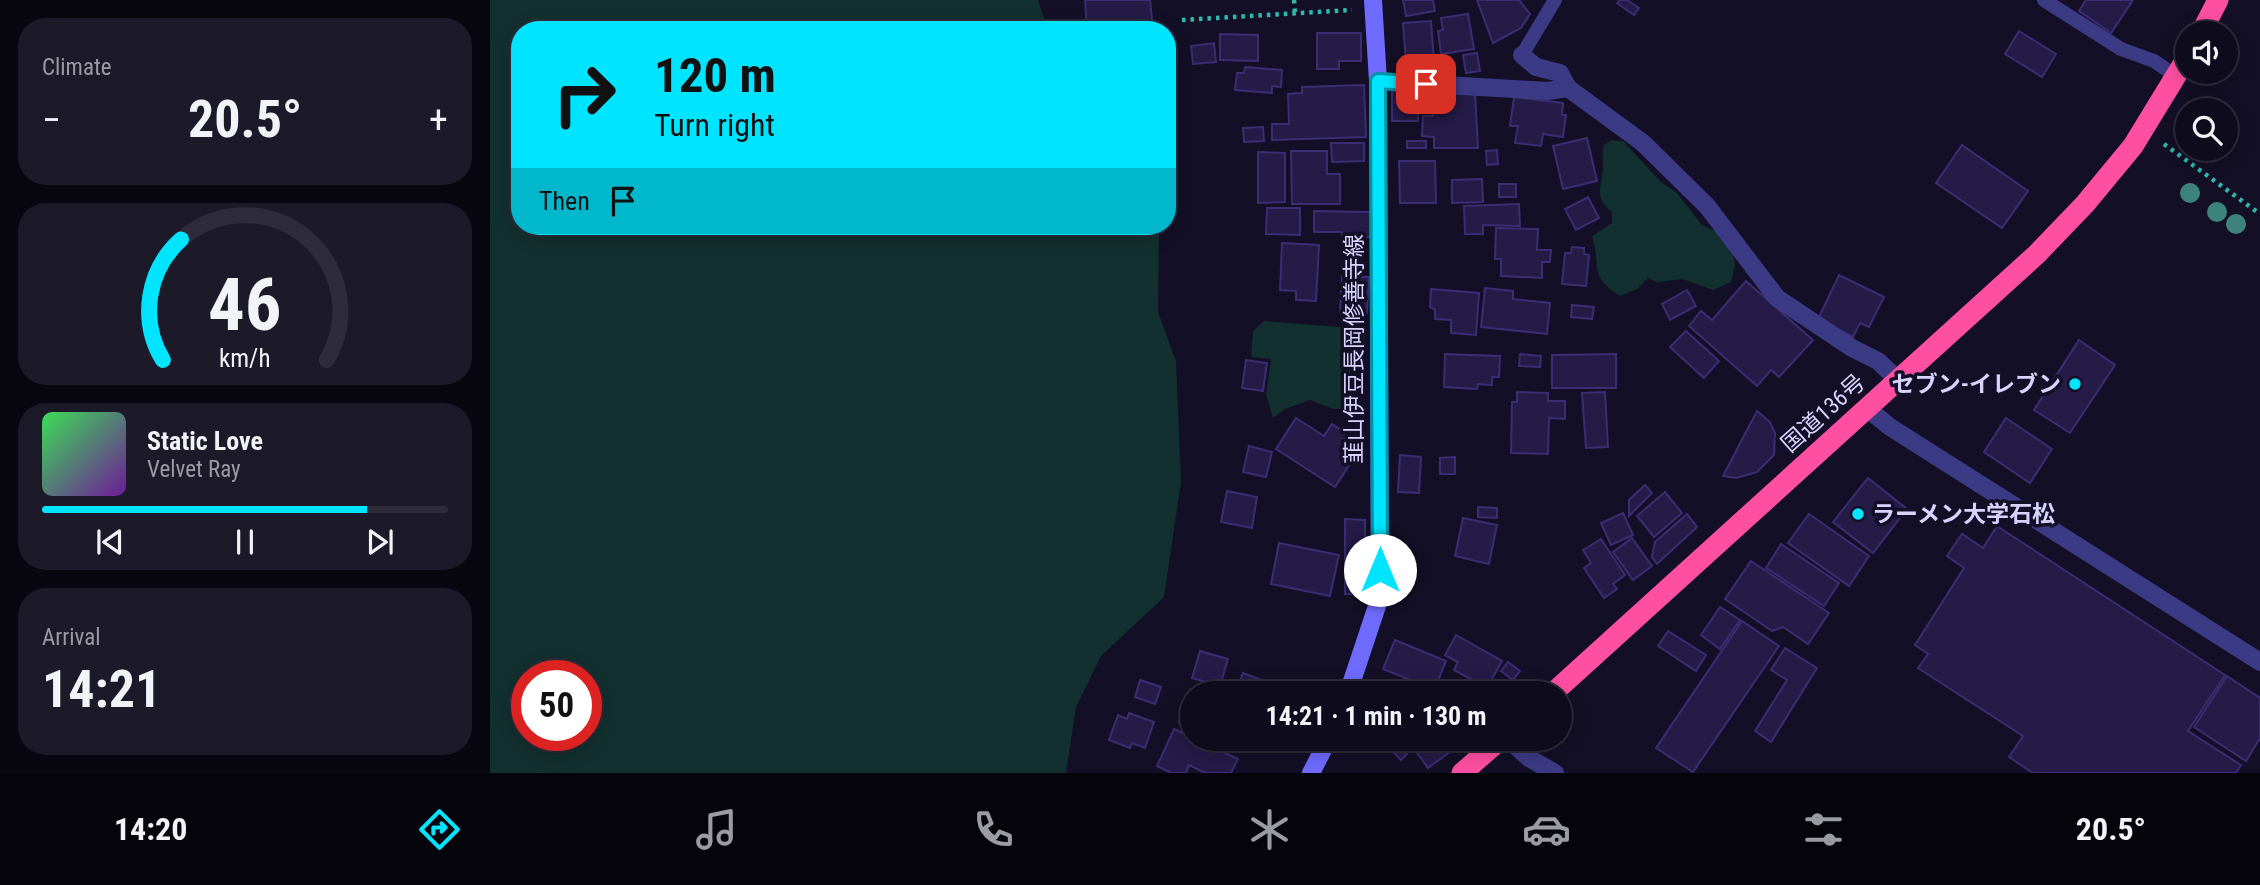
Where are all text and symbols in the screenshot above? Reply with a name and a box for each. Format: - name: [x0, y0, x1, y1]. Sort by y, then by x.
- map controls: [2175, 21, 2238, 161]
- button: sound: [2175, 21, 2238, 84]
- text: 120 m: [654, 47, 776, 104]
- icon: right: [539, 49, 630, 140]
- text: Climate: [42, 54, 112, 81]
- pin: [1396, 54, 1456, 114]
- icon: arrive: [1407, 65, 1445, 103]
- text: 20.5°: [188, 89, 302, 150]
- text: −: [42, 98, 61, 142]
- text: +: [429, 98, 448, 142]
- button: search: [2175, 98, 2238, 161]
- text: Turn right: [654, 106, 775, 144]
- icon: arrive: [604, 182, 642, 220]
- text: Then: [539, 186, 590, 216]
- street label: 韮山伊豆長岡修善寺線: [1341, 234, 1368, 464]
- text: 46: [208, 262, 282, 348]
- text: km/h: [219, 344, 271, 373]
- street label: 国道136号: [1776, 369, 1871, 458]
- place label: セブン-イレブン: [1892, 371, 2061, 398]
- marker: セブン-イレブン: [2067, 376, 2083, 392]
- text: Static Love: [147, 426, 263, 456]
- text: Velvet Ray: [147, 456, 241, 483]
- place label: ラーメン大学石松: [1872, 501, 2055, 528]
- marker: ラーメン大学石松: [1850, 506, 1866, 522]
- icon: previous: [91, 523, 129, 561]
- icon: pause: [226, 523, 264, 561]
- icon: next: [361, 523, 399, 561]
- position arrow: [1343, 533, 1417, 607]
- text: Arrival: [42, 624, 101, 651]
- text: 14:21: [42, 659, 161, 720]
- speed limit sign: 50: [511, 660, 602, 751]
- text: 14:21 · 1 min · 130 m: [1266, 701, 1486, 731]
- icon: directions: [415, 805, 464, 854]
- icon: music: [692, 805, 741, 854]
- icon: phone: [969, 805, 1018, 854]
- icon: climate: [1245, 805, 1294, 854]
- icon: car: [1522, 805, 1571, 854]
- icon: filters: [1799, 805, 1848, 854]
- text: 14:20: [114, 810, 187, 848]
- text: 20.5°: [2076, 810, 2146, 848]

